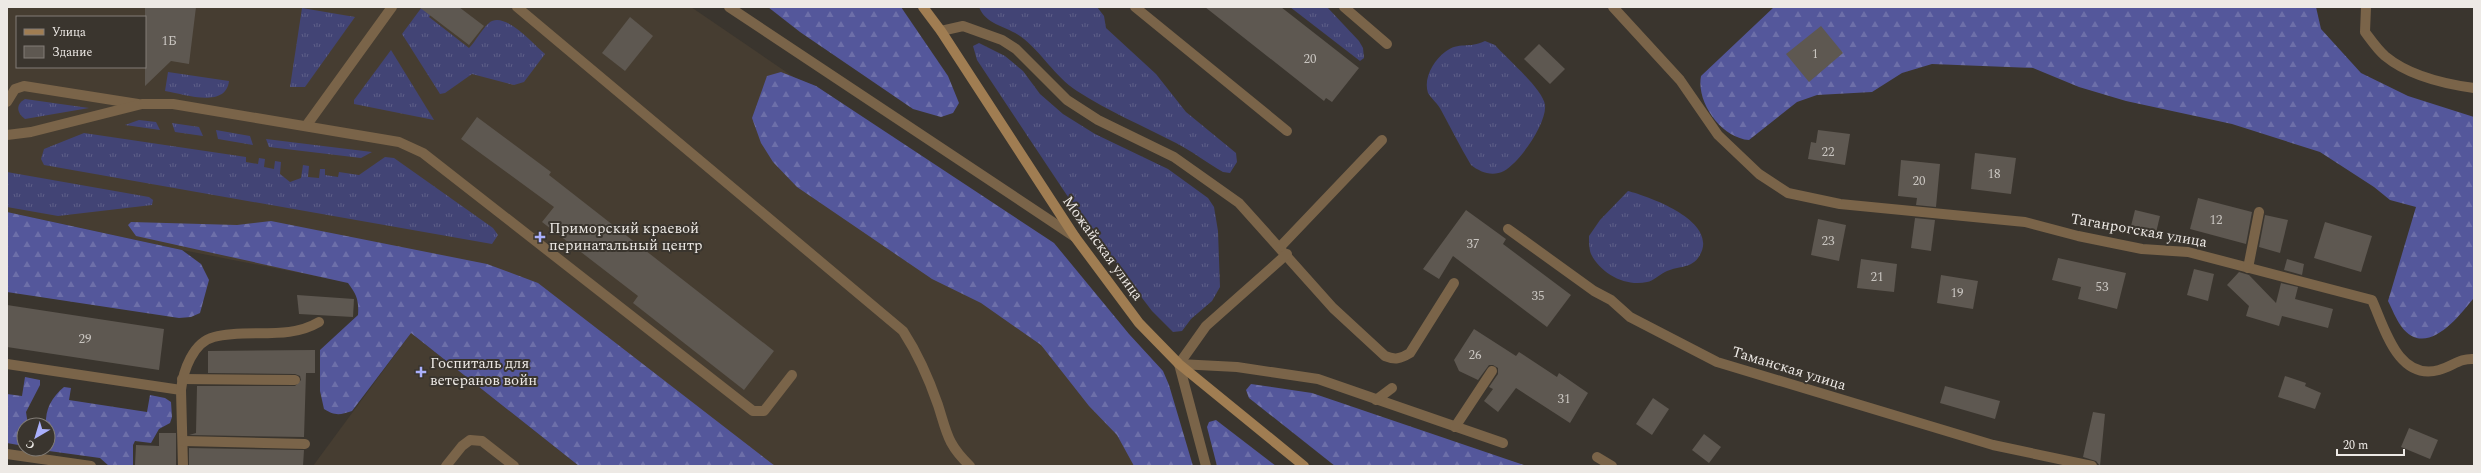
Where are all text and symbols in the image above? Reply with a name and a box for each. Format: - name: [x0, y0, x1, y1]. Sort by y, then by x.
- legend: [16, 16, 146, 68]
- text: Улица: [52, 23, 86, 42]
- house number: 1Б: [161, 31, 177, 51]
- text: Здание: [52, 43, 92, 62]
- house number: 1: [1812, 44, 1818, 64]
- house number: 20: [1304, 49, 1317, 69]
- house number: 22: [1822, 142, 1835, 162]
- house number: 18: [1988, 164, 2001, 184]
- house number: 20: [1913, 171, 1926, 191]
- street label: Можайская улица: [1057, 191, 1149, 306]
- street label: Таганрогская улица: [2069, 207, 2210, 254]
- house number: 12: [2210, 210, 2223, 230]
- place label: Приморский краевой перинатальный центр: [549, 217, 703, 257]
- marker: Приморский краевой перинатальный центр: [534, 231, 546, 243]
- house number: 23: [1822, 231, 1835, 251]
- house number: 37: [1467, 234, 1480, 254]
- house number: 21: [1871, 267, 1884, 287]
- house number: 53: [2096, 277, 2109, 297]
- house number: 19: [1951, 283, 1964, 303]
- house number: 35: [1532, 286, 1545, 306]
- house number: 29: [79, 329, 92, 349]
- street label: Таманская улица: [1729, 340, 1850, 397]
- house number: 26: [1469, 345, 1482, 365]
- place label: Госпиталь для ветеранов войн: [430, 352, 537, 392]
- marker: Госпиталь для ветеранов войн: [415, 366, 427, 378]
- house number: 31: [1558, 389, 1571, 409]
- north arrow: [16, 417, 56, 457]
- scale bar: [2337, 431, 2404, 457]
- text: С: [22, 435, 38, 454]
- text: 20 m: [2343, 436, 2368, 455]

